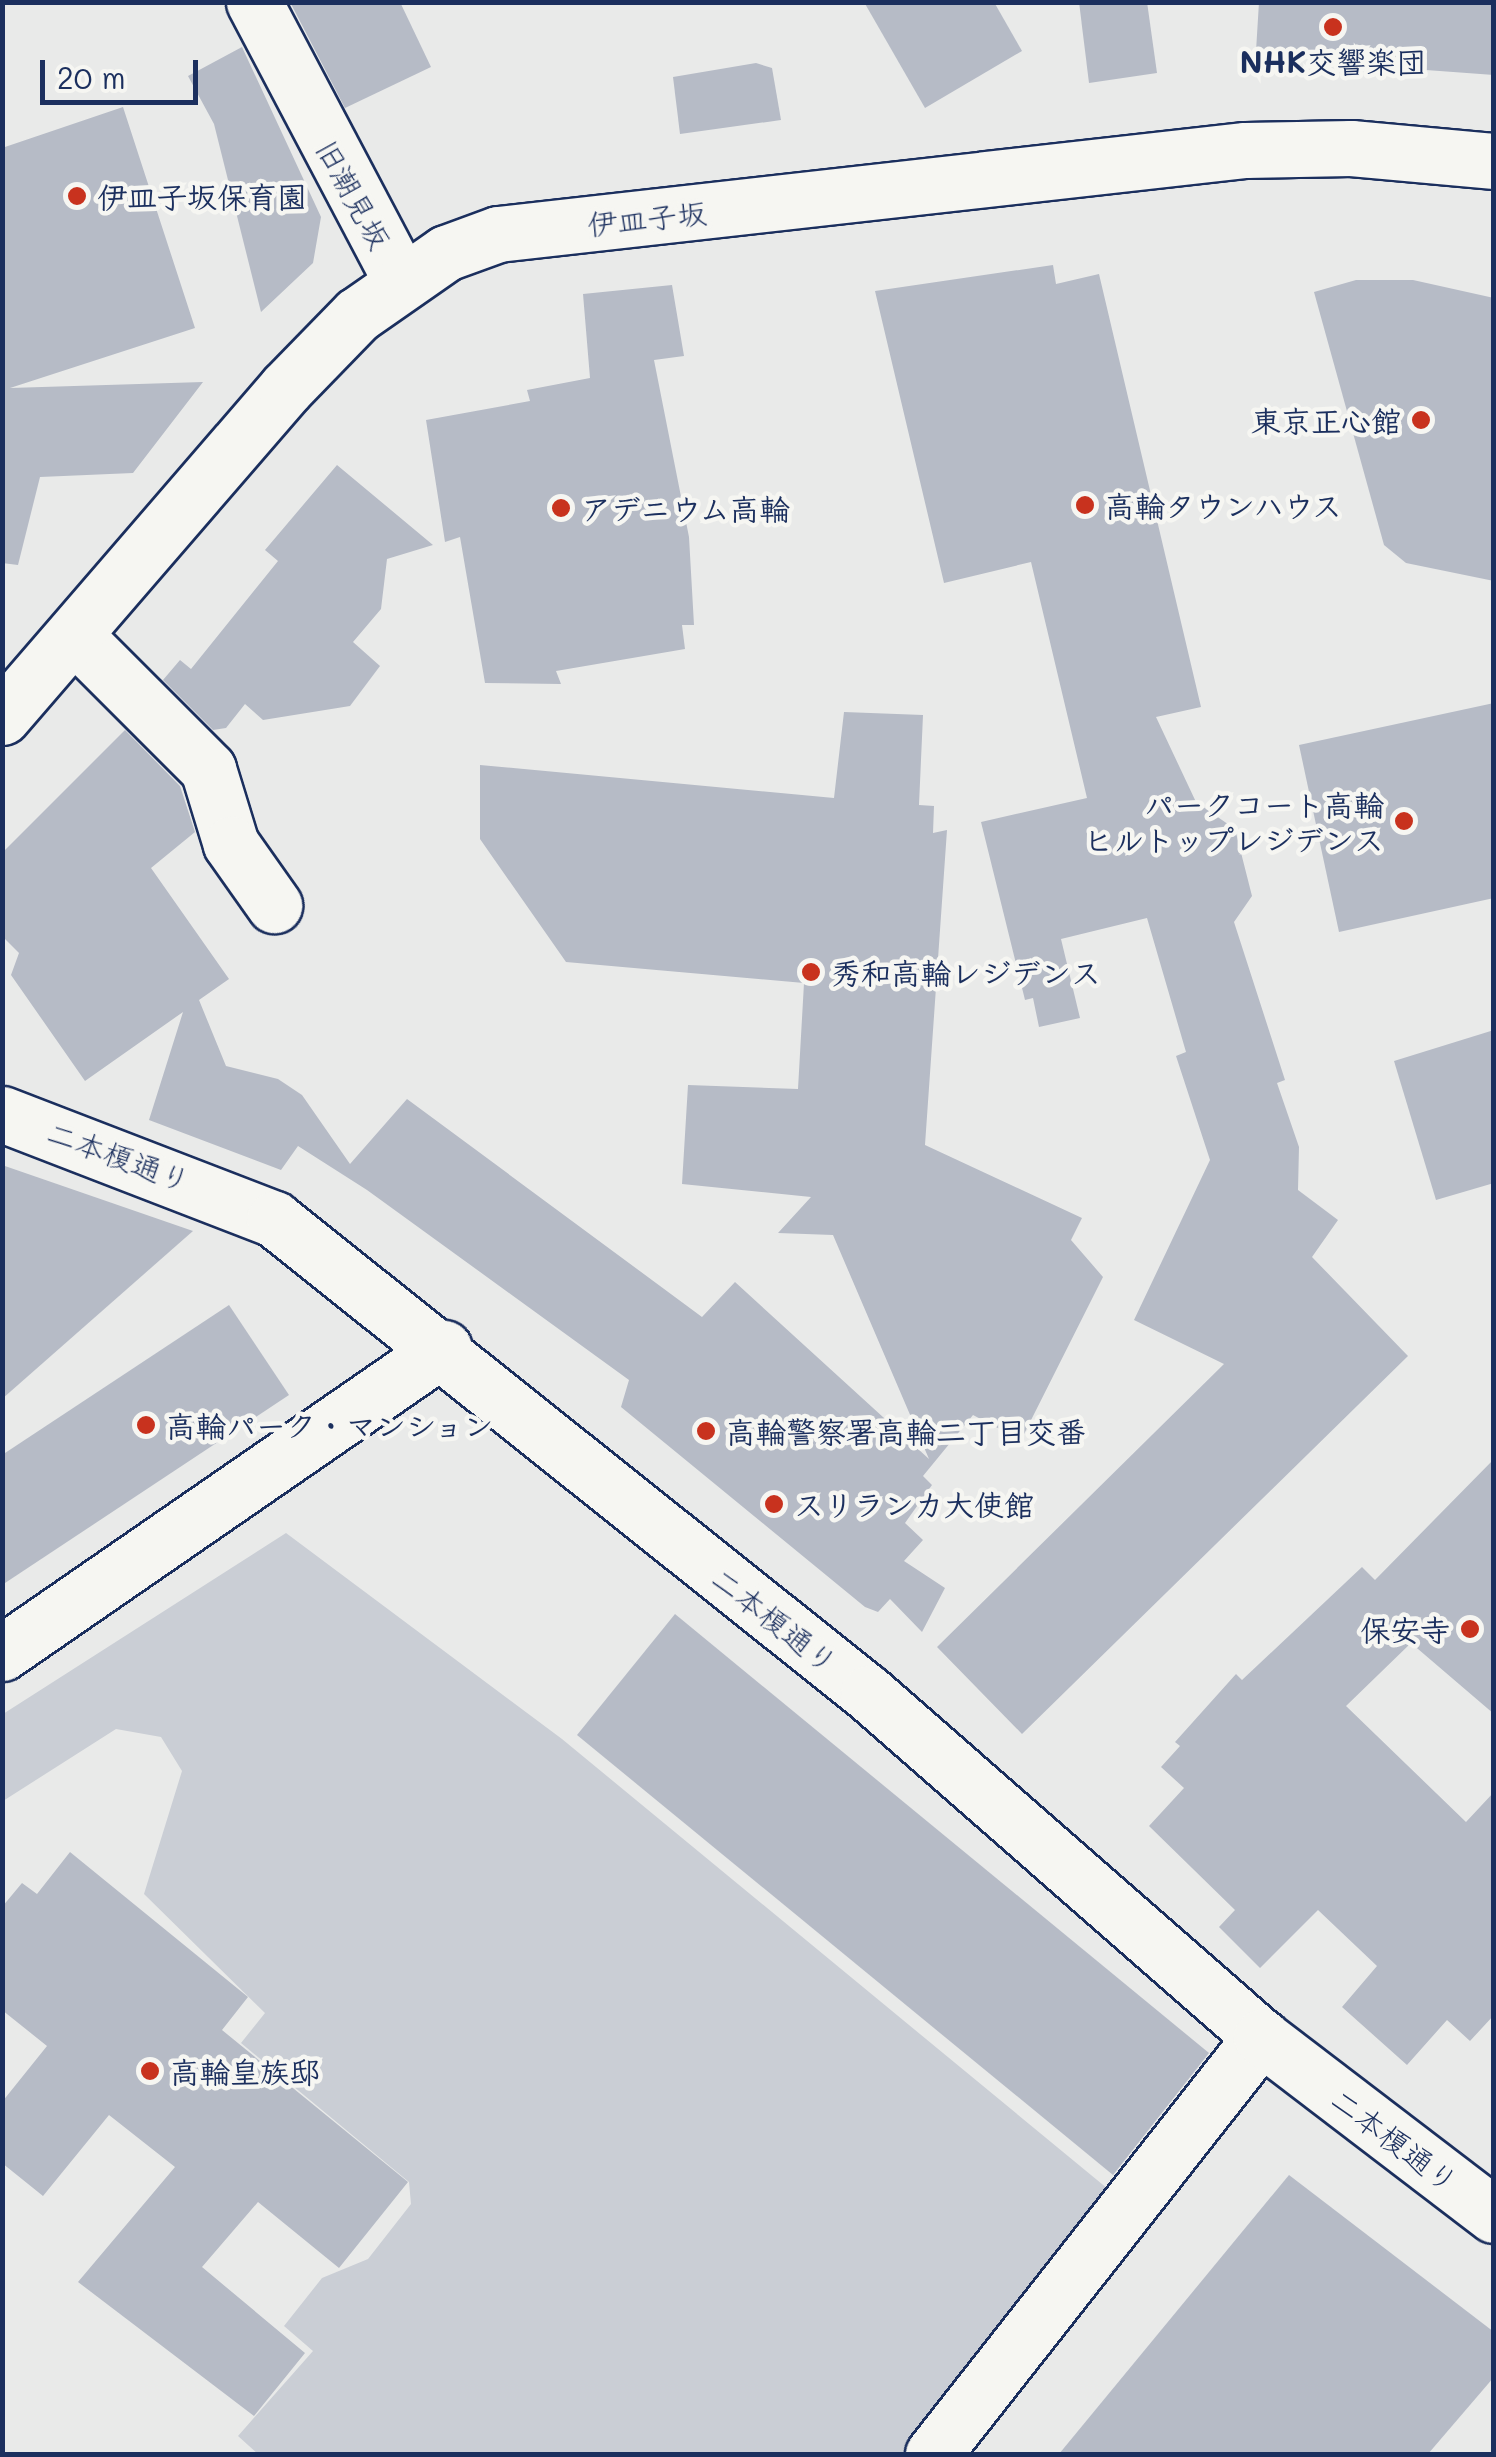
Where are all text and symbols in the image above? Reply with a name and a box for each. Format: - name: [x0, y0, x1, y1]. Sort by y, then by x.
- marker: NHK交響楽団: [1322, 16, 1344, 38]
- scale bar: [45, 40, 202, 102]
- place label: NHK交響楽団: [1240, 43, 1426, 79]
- text: 20 m: [57, 57, 126, 97]
- street label: 旧潮見坂: [309, 133, 399, 255]
- place label: 伊皿子坂保育園: [97, 178, 307, 214]
- marker: 伊皿子坂保育園: [66, 185, 88, 207]
- street label: 伊皿子坂: [585, 194, 709, 242]
- place label: 東京正心館: [1251, 402, 1401, 438]
- marker: 東京正心館: [1410, 409, 1432, 431]
- place label: 高輪タウンハウス: [1105, 487, 1345, 523]
- place label: アデニウム高輪: [581, 490, 791, 526]
- marker: 高輪タウンハウス: [1074, 494, 1096, 516]
- marker: アデニウム高輪: [550, 497, 572, 519]
- place label: パークコート高輪 ヒルトップレジデンス: [1084, 786, 1384, 856]
- marker: パークコート高輪 ヒルトップレジデンス: [1393, 810, 1415, 832]
- place label: 秀和高輪レジデンス: [831, 954, 1101, 990]
- marker: 秀和高輪レジデンス: [800, 961, 822, 983]
- street label: 二本榎通り: [42, 1113, 196, 1199]
- place label: 高輪パーク・マンション: [166, 1407, 496, 1443]
- place label: 高輪警察署高輪二丁目交番: [726, 1413, 1086, 1449]
- marker: 高輪パーク・マンション: [135, 1414, 157, 1436]
- marker: 高輪警察署高輪二丁目交番: [695, 1420, 717, 1442]
- place label: スリランカ大使館: [794, 1486, 1034, 1522]
- marker: スリランカ大使館: [763, 1493, 785, 1515]
- street label: 二本榎通り: [705, 1560, 845, 1680]
- place label: 保安寺: [1360, 1611, 1450, 1647]
- marker: 保安寺: [1459, 1618, 1481, 1640]
- place label: 高輪皇族邸: [170, 2053, 320, 2089]
- marker: 高輪皇族邸: [139, 2060, 161, 2082]
- street label: 二本榎通り: [1324, 2080, 1466, 2200]

